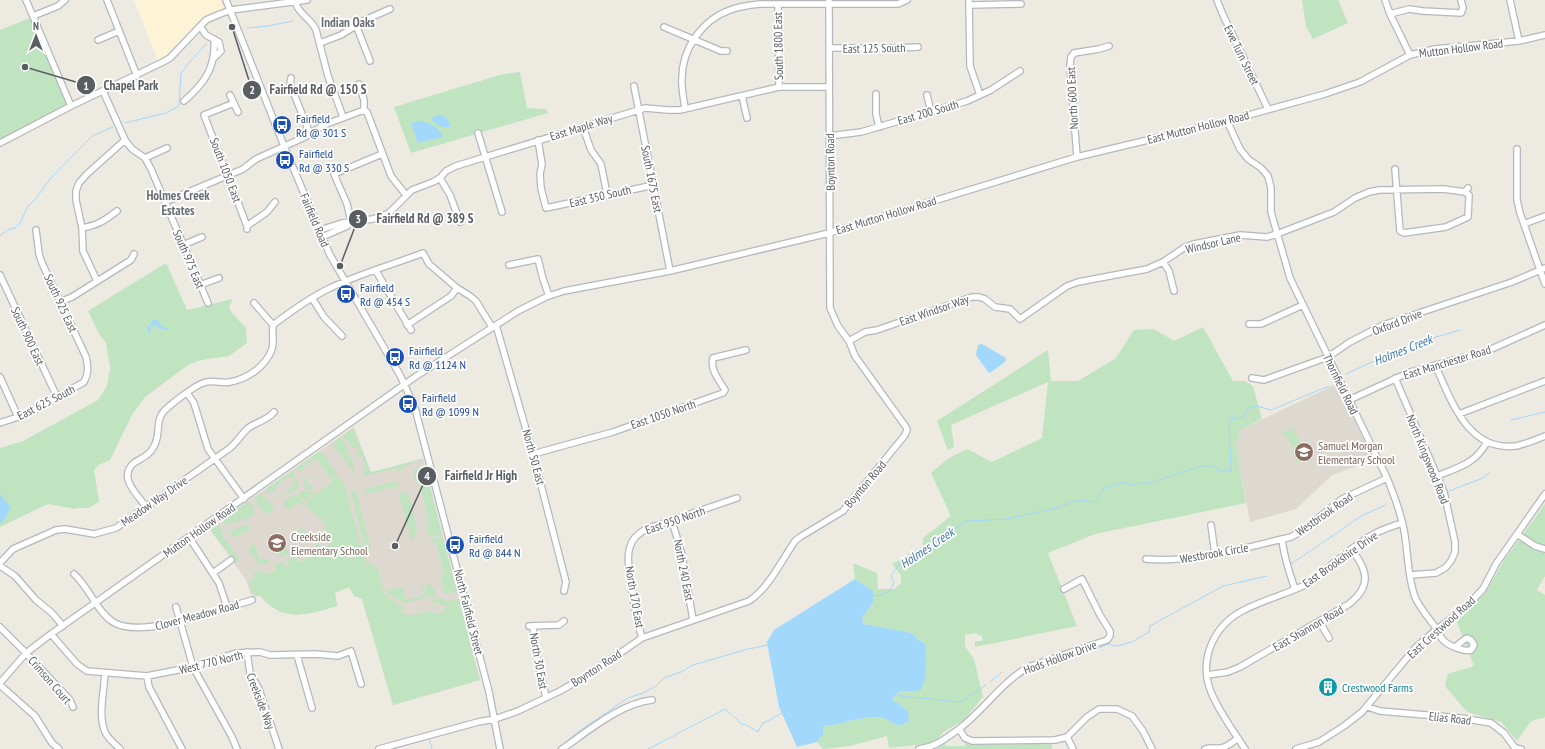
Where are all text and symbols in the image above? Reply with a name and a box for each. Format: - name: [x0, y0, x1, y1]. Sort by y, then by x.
- street label: South 1800 East: [770, 11, 786, 80]
- district label: Indian Oaks: [321, 14, 375, 31]
- north arrow: [16, 16, 56, 56]
- text: N: [33, 19, 39, 33]
- street label: Ewe Turn Street: [1221, 23, 1263, 88]
- street label: Mutton Hollow Road: [1418, 35, 1504, 61]
- street label: East 125 South: [843, 40, 905, 56]
- street label: North 600 East: [1063, 66, 1081, 130]
- callout: Chapel Park: [76, 73, 166, 98]
- text: Chapel Park: [104, 77, 159, 94]
- callout: Fairfield Rd @ 150 S: [242, 77, 375, 102]
- text: 1: [83, 78, 89, 93]
- text: Fairfield Rd @ 150 S: [270, 81, 367, 98]
- text: 2: [249, 82, 255, 97]
- street label: East 200 South: [896, 96, 960, 128]
- street label: East Mutton Hollow Road: [1146, 107, 1250, 147]
- street label: East Maple Way: [548, 110, 615, 144]
- place label: Fairfield Rd @ 301 S: [296, 111, 346, 140]
- bus stop icon: Fairfield Rd @ 301 S: [271, 114, 293, 136]
- street label: Boynton Road: [822, 133, 838, 191]
- street label: South 1050 East: [207, 136, 245, 205]
- street label: South 1675 East: [638, 144, 666, 215]
- place label: Fairfield Rd @ 330 S: [299, 146, 349, 175]
- bus stop icon: Fairfield Rd @ 330 S: [274, 149, 296, 171]
- street label: East 350 South: [568, 182, 632, 210]
- district label: Holmes Creek Estates: [146, 187, 210, 219]
- street label: Fairfield Road: [297, 191, 333, 249]
- street label: East Mutton Hollow Road: [834, 193, 938, 237]
- callout: Fairfield Rd @ 389 S: [348, 206, 481, 231]
- text: Fairfield Rd @ 389 S: [377, 210, 474, 227]
- text: 3: [355, 211, 361, 226]
- street label: South 975 East: [170, 227, 208, 291]
- street label: Windsor Lane: [1184, 229, 1242, 257]
- street label: South 925 East: [41, 271, 81, 335]
- place label: Fairfield Rd @ 454 S: [360, 280, 410, 309]
- bus stop icon: Fairfield Rd @ 454 S: [335, 283, 357, 305]
- street label: East Windsor Way: [897, 291, 971, 329]
- street label: South 900 East: [8, 304, 48, 368]
- street label: Oxford Drive: [1370, 306, 1424, 338]
- water label: Holmes Creek: [1371, 330, 1437, 369]
- street label: East Manchester Road: [1401, 342, 1493, 382]
- place label: Fairfield Rd @ 1124 N: [409, 343, 466, 372]
- bus stop icon: Fairfield Rd @ 1124 N: [384, 346, 406, 368]
- street label: Thornfield Road: [1320, 351, 1362, 417]
- street label: East 625 South: [15, 381, 77, 423]
- place label: Fairfield Rd @ 1099 N: [422, 390, 479, 419]
- bus stop icon: Fairfield Rd @ 1099 N: [397, 393, 419, 415]
- street label: East 1050 North: [629, 396, 697, 432]
- street label: North Kingswood Road: [1403, 412, 1453, 506]
- street label: North 50 East: [519, 428, 549, 487]
- place label: Samuel Morgan Elementary School: [1318, 438, 1395, 467]
- school or university icon: Samuel Morgan Elementary School: [1293, 441, 1315, 463]
- street label: Boynton Road: [841, 457, 889, 511]
- callout: Fairfield Jr High: [417, 463, 525, 488]
- text: Fairfield Jr High: [445, 467, 517, 484]
- text: 4: [424, 468, 430, 483]
- street label: Meadow Way Drive: [118, 473, 190, 529]
- street label: Westbrook Road: [1293, 489, 1355, 539]
- street label: Mutton Hollow Road: [160, 500, 238, 560]
- street label: East 950 North: [643, 503, 707, 537]
- water label: Holmes Creek: [897, 523, 959, 572]
- street label: East Brookshire Drive: [1300, 527, 1381, 590]
- place label: Creekside Elementary School: [291, 529, 368, 558]
- place label: Fairfield Rd @ 844 N: [469, 531, 521, 560]
- school or university icon: Creekside Elementary School: [266, 532, 288, 554]
- bus stop icon: Fairfield Rd @ 844 N: [444, 534, 466, 556]
- street label: North 240 East: [671, 538, 697, 603]
- street label: Westbrook Circle: [1179, 540, 1249, 566]
- street label: North 170 East: [622, 565, 648, 630]
- street label: North Fairfield Street: [451, 568, 487, 657]
- street label: East Crestwood Road: [1404, 593, 1478, 661]
- street label: Clover Meadow Road: [153, 597, 241, 633]
- street label: East Shannon Road: [1270, 602, 1346, 654]
- street label: North 30 East: [527, 632, 551, 691]
- street label: Hods Hollow Drive: [1021, 637, 1099, 677]
- street label: Boynton Road: [568, 646, 624, 690]
- street label: West 770 North: [178, 647, 244, 677]
- street label: Crimson Court: [25, 653, 75, 708]
- street label: Creekside Way: [243, 671, 279, 732]
- building icon: Crestwood Farms: [1317, 676, 1339, 698]
- place label: Crestwood Farms: [1342, 680, 1413, 695]
- street label: Elias Road: [1428, 708, 1472, 728]

